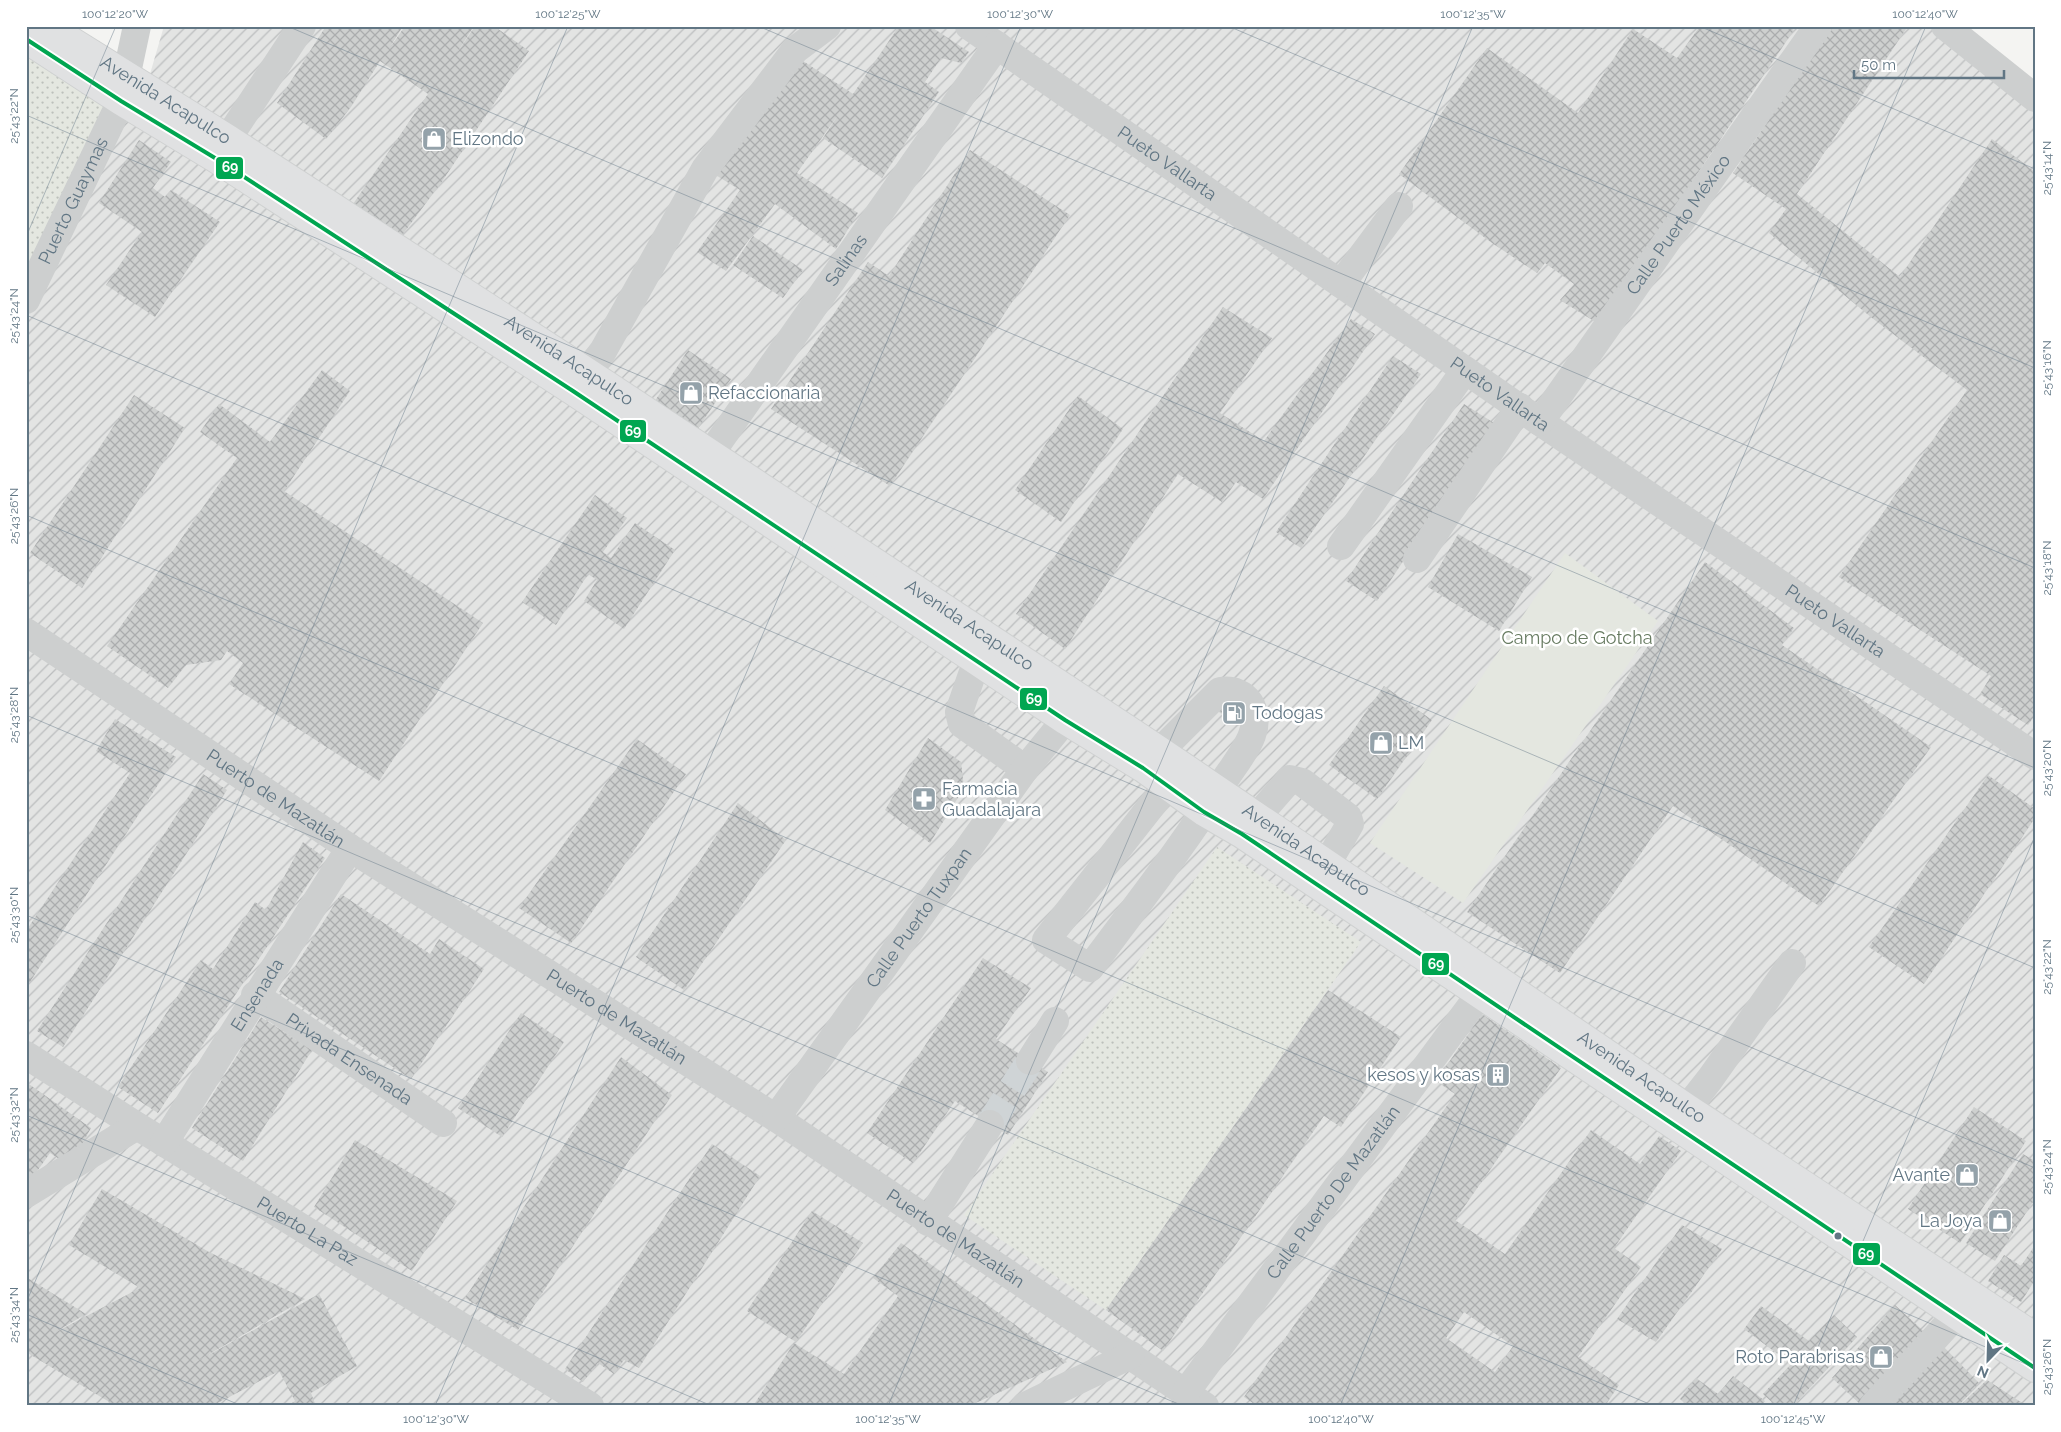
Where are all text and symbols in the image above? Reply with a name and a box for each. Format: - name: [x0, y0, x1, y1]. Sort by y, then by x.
- text: 100°12'20"W: [82, 7, 148, 21]
- text: 100°12'25"W: [535, 7, 601, 21]
- text: 100°12'30"W: [987, 7, 1054, 21]
- text: 100°12'35"W: [1440, 7, 1506, 21]
- text: 100°12'40"W: [1892, 7, 1958, 21]
- scale bar: [1854, 48, 2004, 80]
- street label: Avenida Acapulco: [97, 51, 235, 148]
- text: 50 m: [1861, 56, 1896, 74]
- text: 25°43'22"N: [7, 88, 21, 144]
- street label: Pueto Vallarta: [1114, 121, 1221, 205]
- shop icon: Elizondo: [421, 126, 447, 152]
- place label: Elizondo: [452, 128, 524, 149]
- street label: Puerto Guaymas: [34, 133, 112, 267]
- text: 25°43'14"N: [2040, 141, 2054, 195]
- street label: Calle Puerto México: [1622, 150, 1735, 299]
- line badge: 69: [215, 156, 244, 180]
- text: 69: [222, 159, 238, 175]
- street label: Salinas: [820, 230, 871, 290]
- text: 25°43'24"N: [7, 288, 21, 344]
- street label: Avenida Acapulco: [501, 310, 638, 410]
- text: 25°43'16"N: [2040, 340, 2054, 396]
- street label: Pueto Vallarta: [1447, 352, 1554, 435]
- shop icon: Refaccionaria: [678, 380, 704, 406]
- place label: Refaccionaria: [708, 382, 820, 403]
- line badge: 69: [619, 419, 647, 443]
- text: 69: [625, 423, 641, 439]
- text: 25°43'26"N: [7, 488, 21, 544]
- text: 25°43'18"N: [2040, 540, 2054, 596]
- street label: Avenida Acapulco: [902, 575, 1038, 675]
- street label: Pueto Vallarta: [1782, 580, 1889, 662]
- park label: Campo de Gotcha: [1502, 627, 1652, 648]
- text: 25°43'28"N: [7, 687, 21, 743]
- line badge: 69: [1019, 687, 1048, 711]
- text: 69: [1026, 691, 1042, 707]
- fuel station icon: Todogas: [1221, 700, 1247, 726]
- place label: Todogas: [1252, 702, 1324, 723]
- shop icon: LM: [1368, 730, 1394, 756]
- place label: LM: [1398, 732, 1424, 753]
- text: 25°43'20"N: [2040, 740, 2054, 796]
- street label: Puerto de Mazatlán: [203, 744, 349, 852]
- place label: Farmacia Guadalajara: [942, 778, 1041, 820]
- pharmacy icon: Farmacia Guadalajara: [911, 786, 937, 812]
- street label: Avenida Acapulco: [1239, 799, 1375, 901]
- street label: Calle Puerto Tuxpan: [861, 843, 976, 992]
- text: 25°43'30"N: [7, 887, 21, 943]
- text: 25°43'22"N: [2040, 939, 2054, 995]
- line badge: 69: [1421, 952, 1450, 976]
- street label: Ensenada: [226, 954, 288, 1035]
- text: 69: [1428, 956, 1444, 972]
- street label: Puerto de Mazatlán: [543, 964, 691, 1069]
- street label: Privada Ensenada: [282, 1008, 417, 1109]
- street label: Avenida Acapulco: [1574, 1026, 1710, 1127]
- building icon: kesos y kosas: [1485, 1062, 1511, 1088]
- place label: kesos y kosas: [1367, 1064, 1480, 1085]
- text: 25°43'32"N: [7, 1087, 21, 1143]
- street label: Calle Puerto De Mazatlán: [1262, 1101, 1404, 1283]
- text: 25°43'24"N: [2040, 1139, 2054, 1195]
- shop icon: Avante: [1954, 1162, 1980, 1188]
- place label: Avante: [1892, 1164, 1950, 1185]
- street label: Puerto de Mazatlán: [883, 1184, 1029, 1292]
- street label: Puerto La Paz: [253, 1192, 362, 1270]
- shop icon: La Joya: [1987, 1208, 2013, 1234]
- place label: La Joya: [1919, 1210, 1982, 1231]
- unlabelled marker: [1833, 1231, 1843, 1241]
- line badge: 69: [1852, 1242, 1881, 1266]
- text: 69: [1858, 1246, 1874, 1262]
- text: 25°43'34"N: [7, 1287, 21, 1343]
- north arrow: [1964, 1334, 2014, 1384]
- text: 25°43'26"N: [2040, 1339, 2054, 1395]
- shop icon: Roto Parabrisas: [1868, 1344, 1894, 1370]
- place label: Roto Parabrisas: [1735, 1346, 1864, 1367]
- text: N: [1975, 1363, 1991, 1381]
- text: 100°12'30"W: [403, 1412, 470, 1426]
- text: 100°12'35"W: [855, 1412, 921, 1426]
- text: 100°12'40"W: [1308, 1412, 1374, 1426]
- text: 100°12'45"W: [1761, 1412, 1826, 1426]

